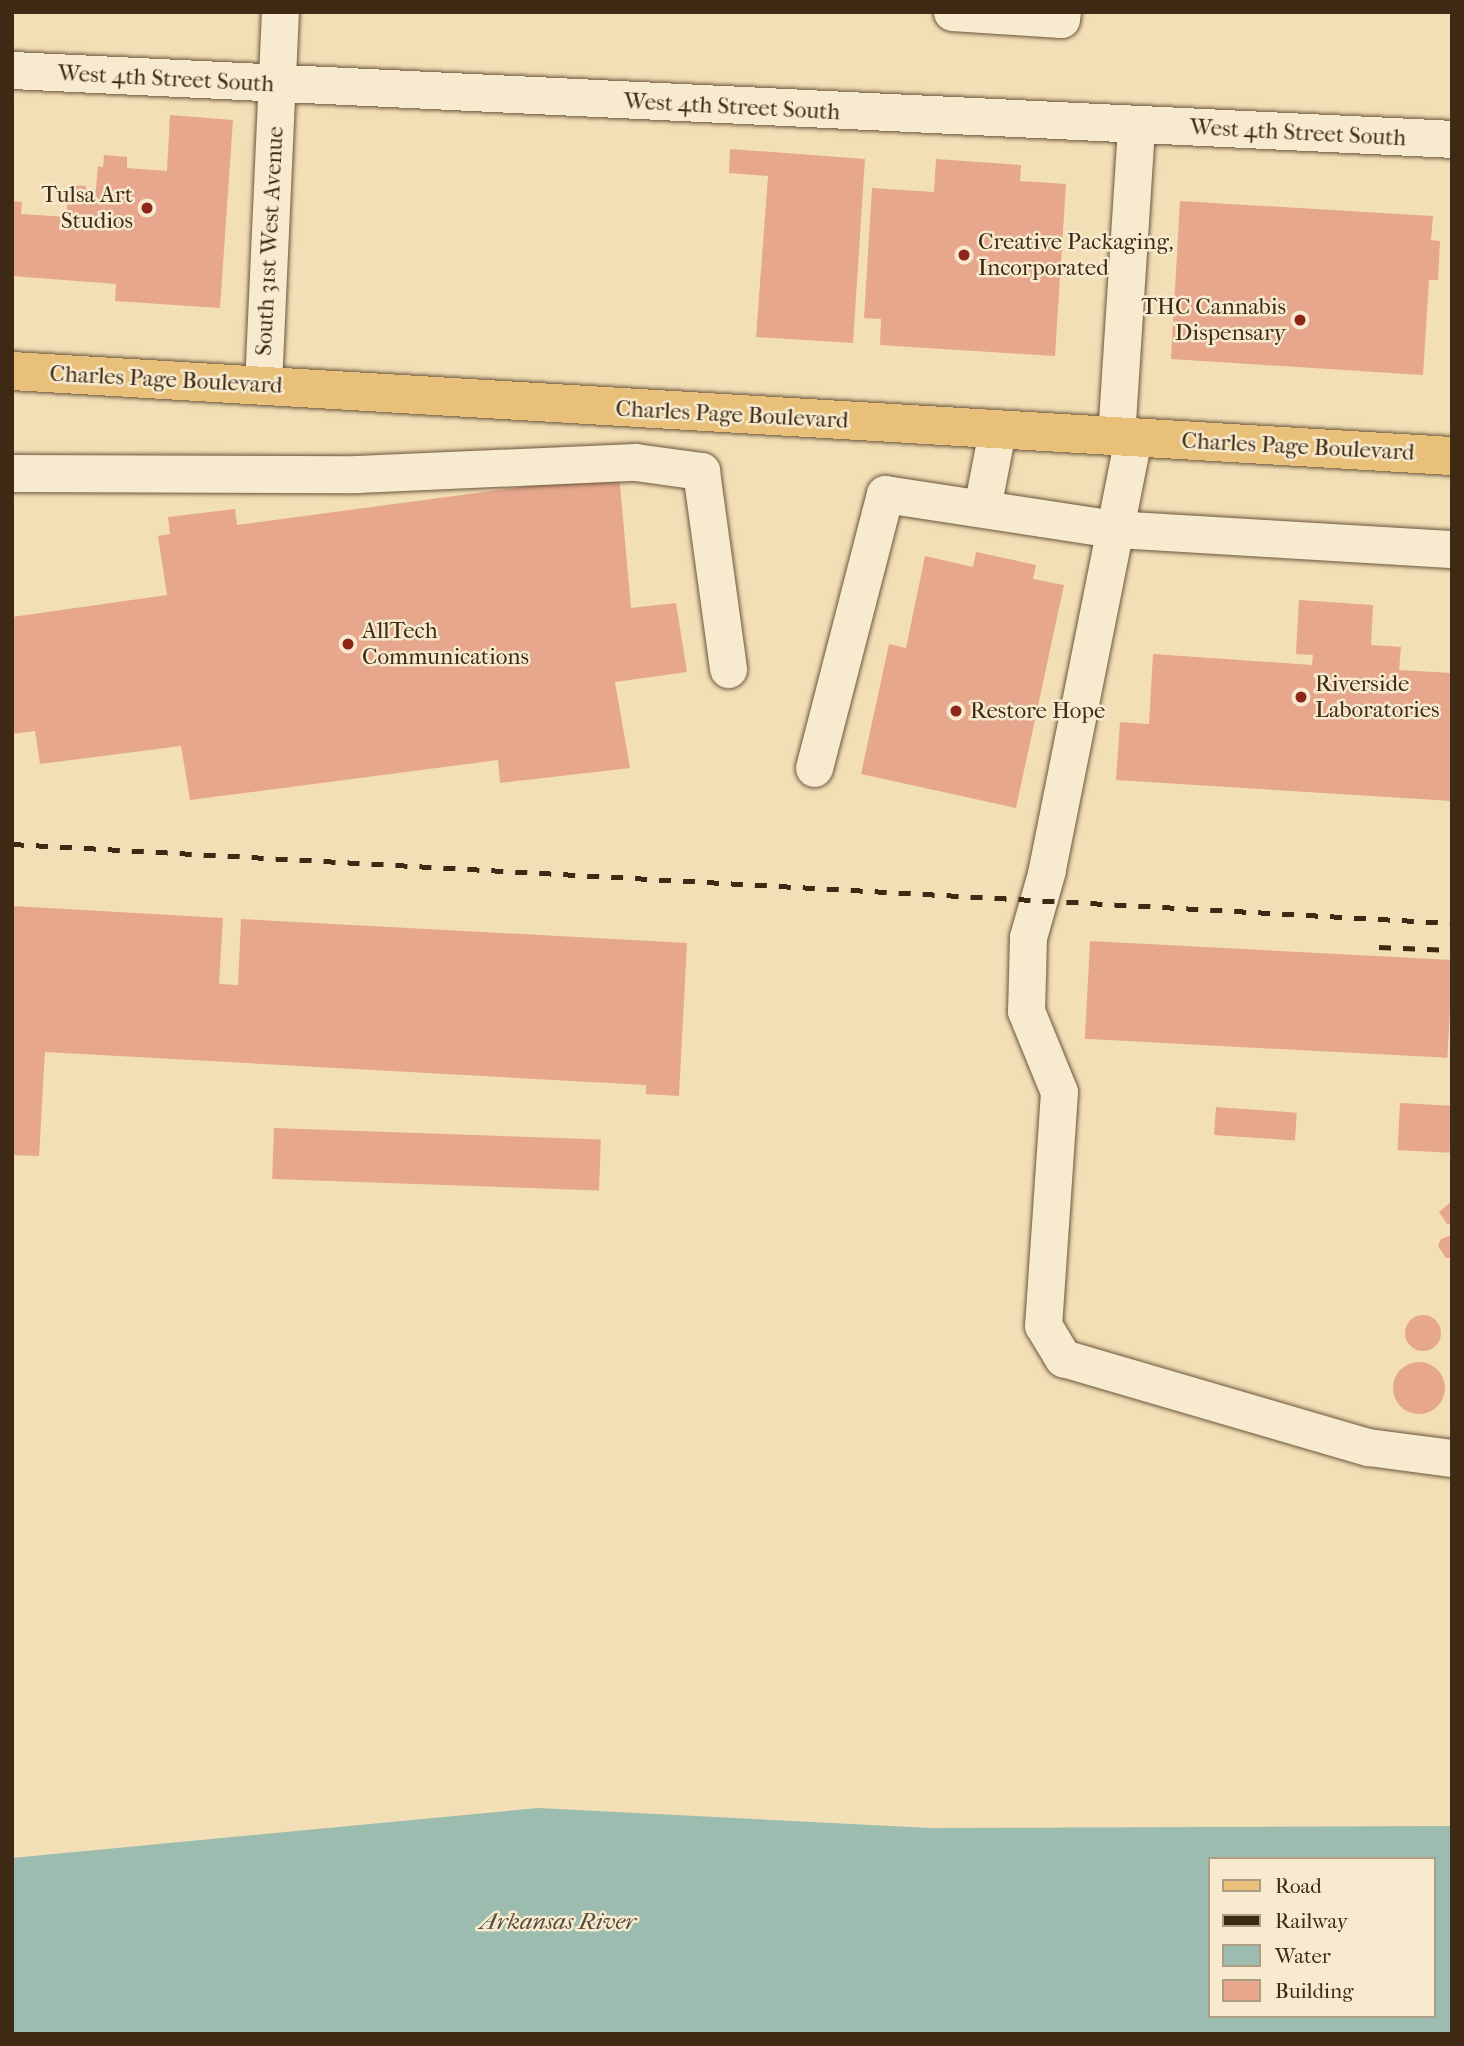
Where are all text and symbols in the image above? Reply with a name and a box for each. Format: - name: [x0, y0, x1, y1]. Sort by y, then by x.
- street label: West 4th Street South: [57, 60, 275, 98]
- street label: West 4th Street South: [623, 88, 841, 126]
- street label: West 4th Street South: [1189, 114, 1407, 152]
- street label: South 31st West Avenue: [250, 125, 290, 357]
- place label: Tulsa Art Studios: [42, 181, 133, 235]
- marker: Tulsa Art Studios: [139, 200, 155, 216]
- place label: Creative Packaging, Incorporated: [978, 228, 1173, 282]
- marker: Creative Packaging, Incorporated: [956, 247, 972, 263]
- place label: THC Cannabis Dispensary: [1141, 293, 1286, 347]
- marker: THC Cannabis Dispensary: [1292, 312, 1308, 328]
- street label: Charles Page Boulevard: [49, 360, 283, 400]
- street label: Charles Page Boulevard: [615, 395, 849, 435]
- street label: Charles Page Boulevard: [1181, 427, 1415, 467]
- place label: AllTech Communications: [362, 617, 529, 671]
- marker: AllTech Communications: [340, 636, 356, 652]
- place label: Riverside Laboratories: [1315, 670, 1440, 724]
- marker: Riverside Laboratories: [1293, 689, 1309, 705]
- place label: Restore Hope: [970, 697, 1105, 725]
- marker: Restore Hope: [948, 703, 964, 719]
- legend: [1208, 1857, 1436, 2018]
- text: Road: [1275, 1874, 1322, 1898]
- water label: Arkansas River: [480, 1908, 636, 1936]
- text: Railway: [1275, 1909, 1348, 1933]
- text: Water: [1275, 1944, 1331, 1968]
- text: Building: [1275, 1979, 1353, 2003]

